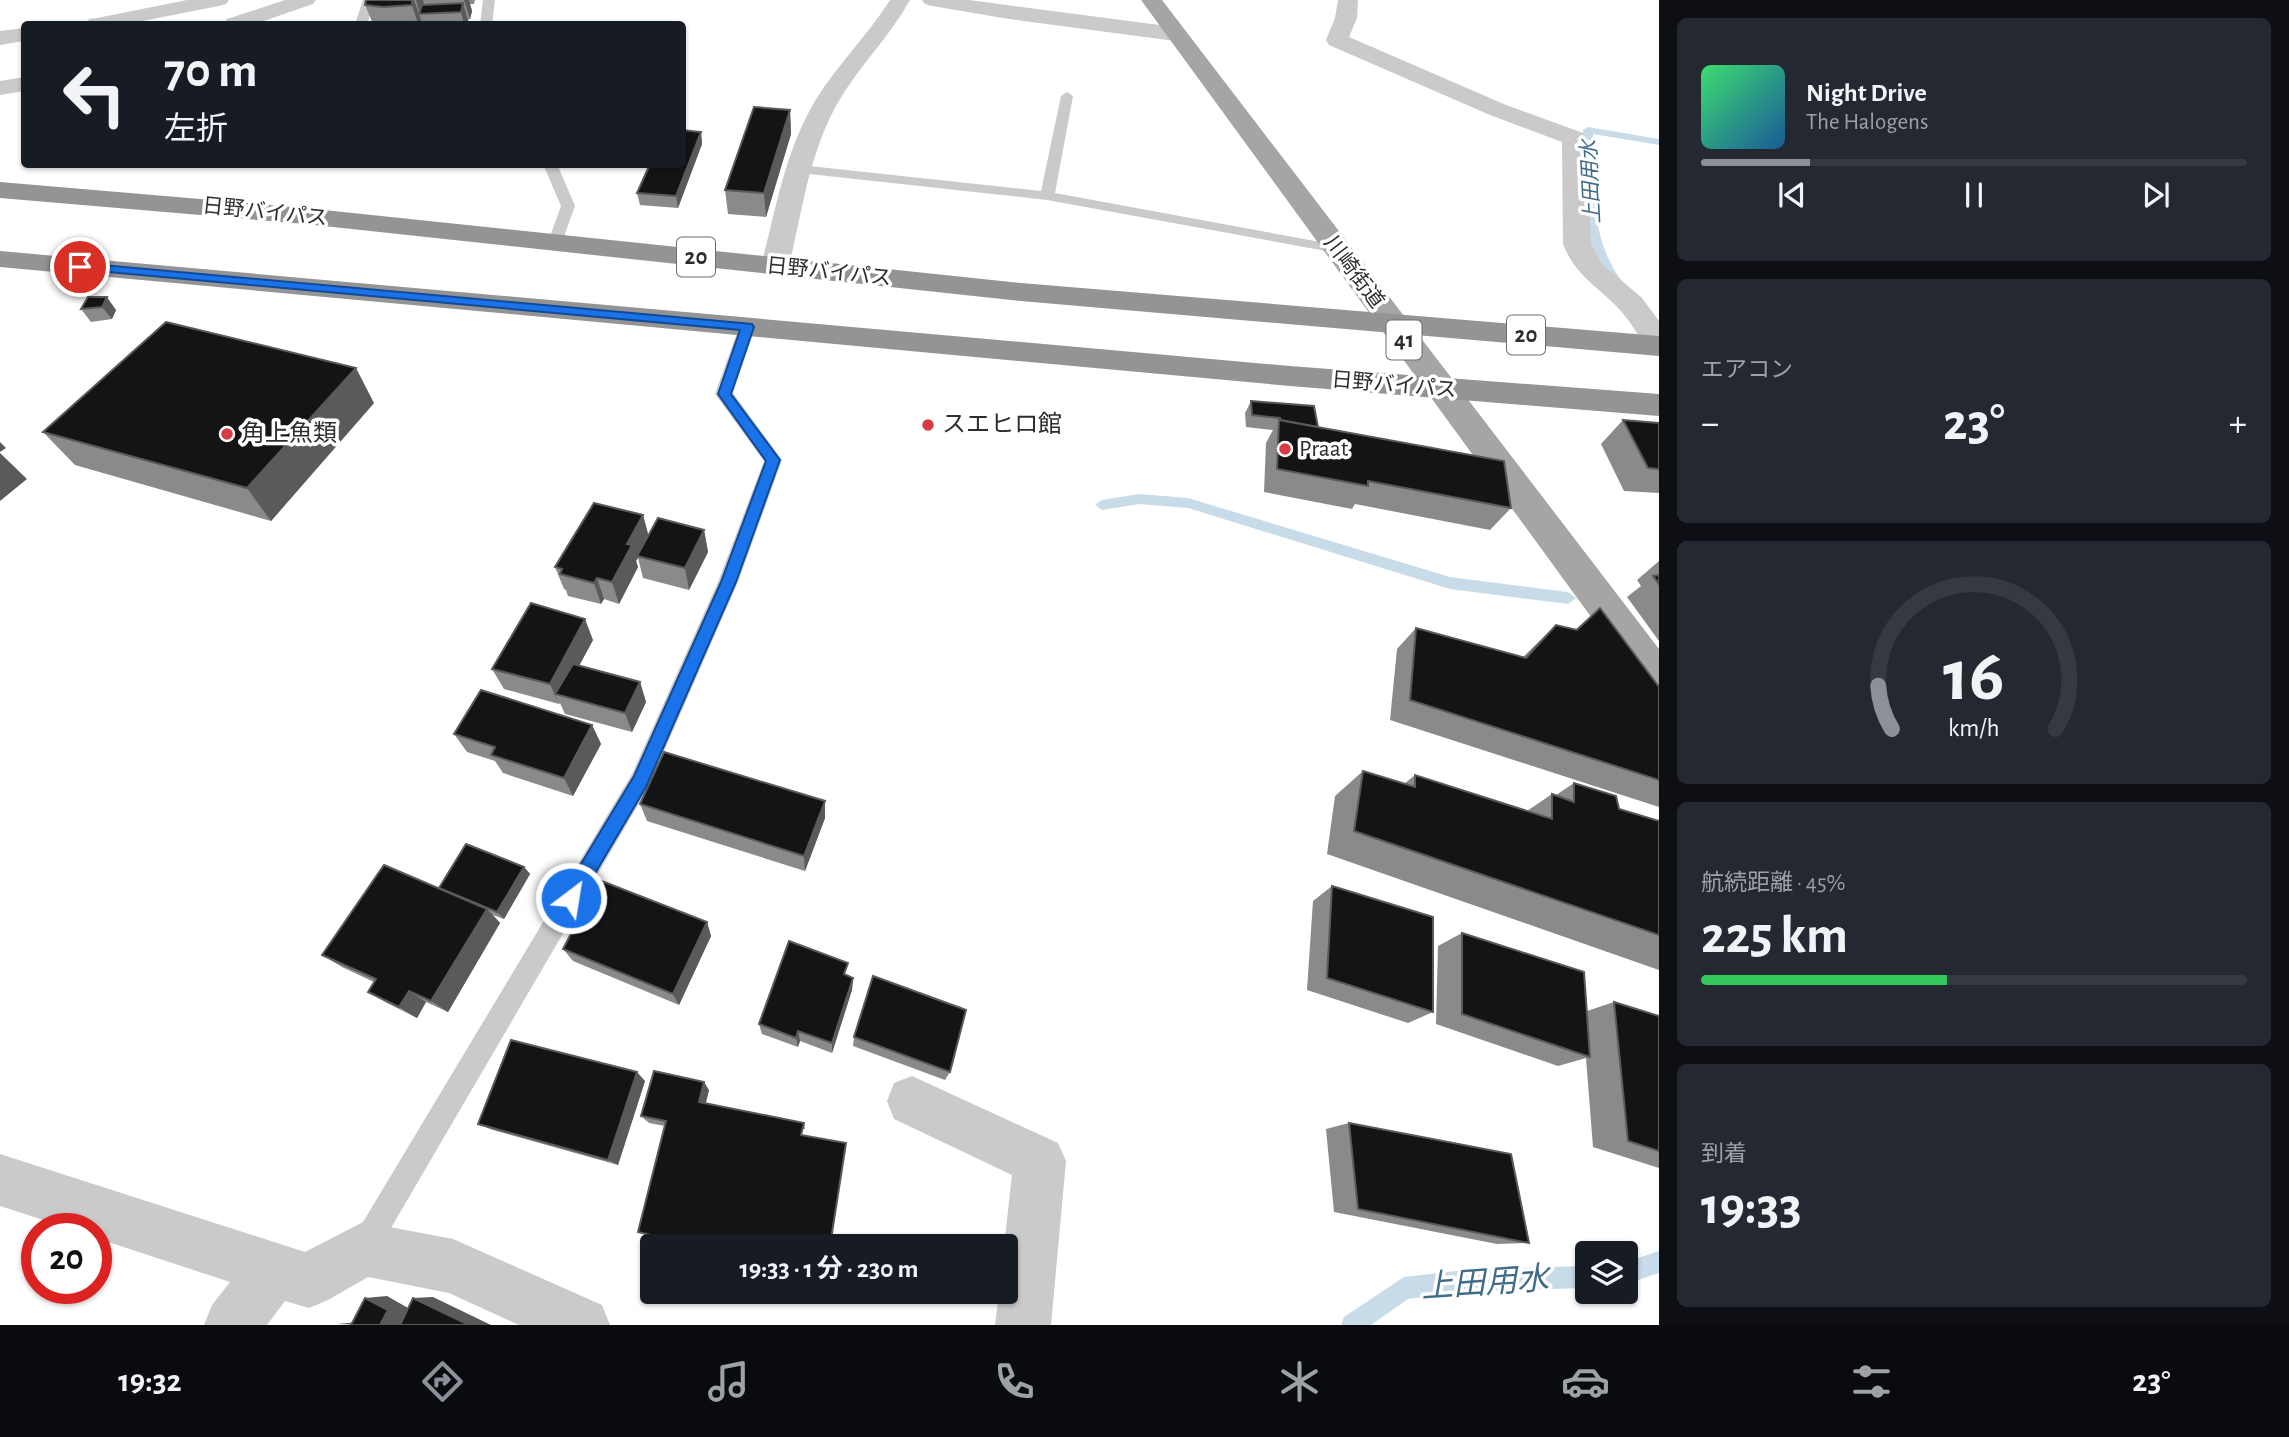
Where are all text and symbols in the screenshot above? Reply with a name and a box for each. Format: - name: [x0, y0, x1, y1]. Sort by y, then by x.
- text: 70 m: [164, 47, 258, 96]
- icon: left: [49, 49, 140, 140]
- text: Night Drive: [1806, 80, 1927, 106]
- text: The Halogens: [1806, 111, 1928, 134]
- text: 左折: [164, 113, 228, 145]
- water label: 上田用水: [1577, 138, 1604, 225]
- icon: previous: [1773, 176, 1811, 214]
- icon: pause: [1955, 176, 1993, 214]
- icon: next: [2137, 176, 2175, 214]
- street label: 日野バイパス: [201, 194, 329, 229]
- street label: 川崎街道: [1320, 232, 1388, 312]
- pin: [50, 237, 110, 297]
- road number: 20: [677, 238, 715, 276]
- icon: arrive: [61, 248, 99, 286]
- street label: 日野バイパス: [765, 254, 893, 289]
- road number: 20: [1507, 316, 1545, 354]
- road number: 41: [1386, 320, 1422, 360]
- text: エアコン: [1701, 359, 1793, 382]
- street label: 日野バイパス: [1331, 368, 1458, 401]
- text: 23°: [1943, 397, 2005, 449]
- text: −: [1701, 405, 1719, 443]
- text: +: [2229, 405, 2247, 443]
- place label: スエヒロ館: [942, 411, 1062, 437]
- marker: スエヒロ館: [920, 417, 936, 433]
- place label: 角上魚類: [241, 420, 337, 446]
- marker: 角上魚類: [219, 426, 235, 442]
- place label: Praat: [1299, 437, 1349, 461]
- marker: Praat: [1277, 441, 1293, 457]
- text: 16: [1943, 641, 2005, 714]
- text: km/h: [1948, 715, 2000, 740]
- position arrow: [534, 861, 608, 935]
- text: 航続距離 · 45%: [1701, 872, 1846, 895]
- text: 225 km: [1701, 910, 1848, 962]
- text: 到着: [1701, 1143, 1747, 1166]
- text: 19:33: [1701, 1181, 1802, 1233]
- speed limit sign: 20: [21, 1213, 112, 1304]
- map controls: [1575, 1241, 1638, 1304]
- button: layers: [1575, 1241, 1638, 1304]
- text: 19:33 · 1 分 · 230 m: [739, 1256, 919, 1282]
- water label: 上田用水: [1420, 1261, 1553, 1303]
- icon: directions: [418, 1357, 467, 1406]
- icon: music: [704, 1357, 753, 1406]
- icon: phone: [990, 1357, 1039, 1406]
- icon: climate: [1275, 1357, 1324, 1406]
- icon: car: [1561, 1357, 1610, 1406]
- icon: filters: [1847, 1357, 1896, 1406]
- text: 19:32: [118, 1365, 182, 1397]
- text: 23°: [2132, 1365, 2171, 1397]

